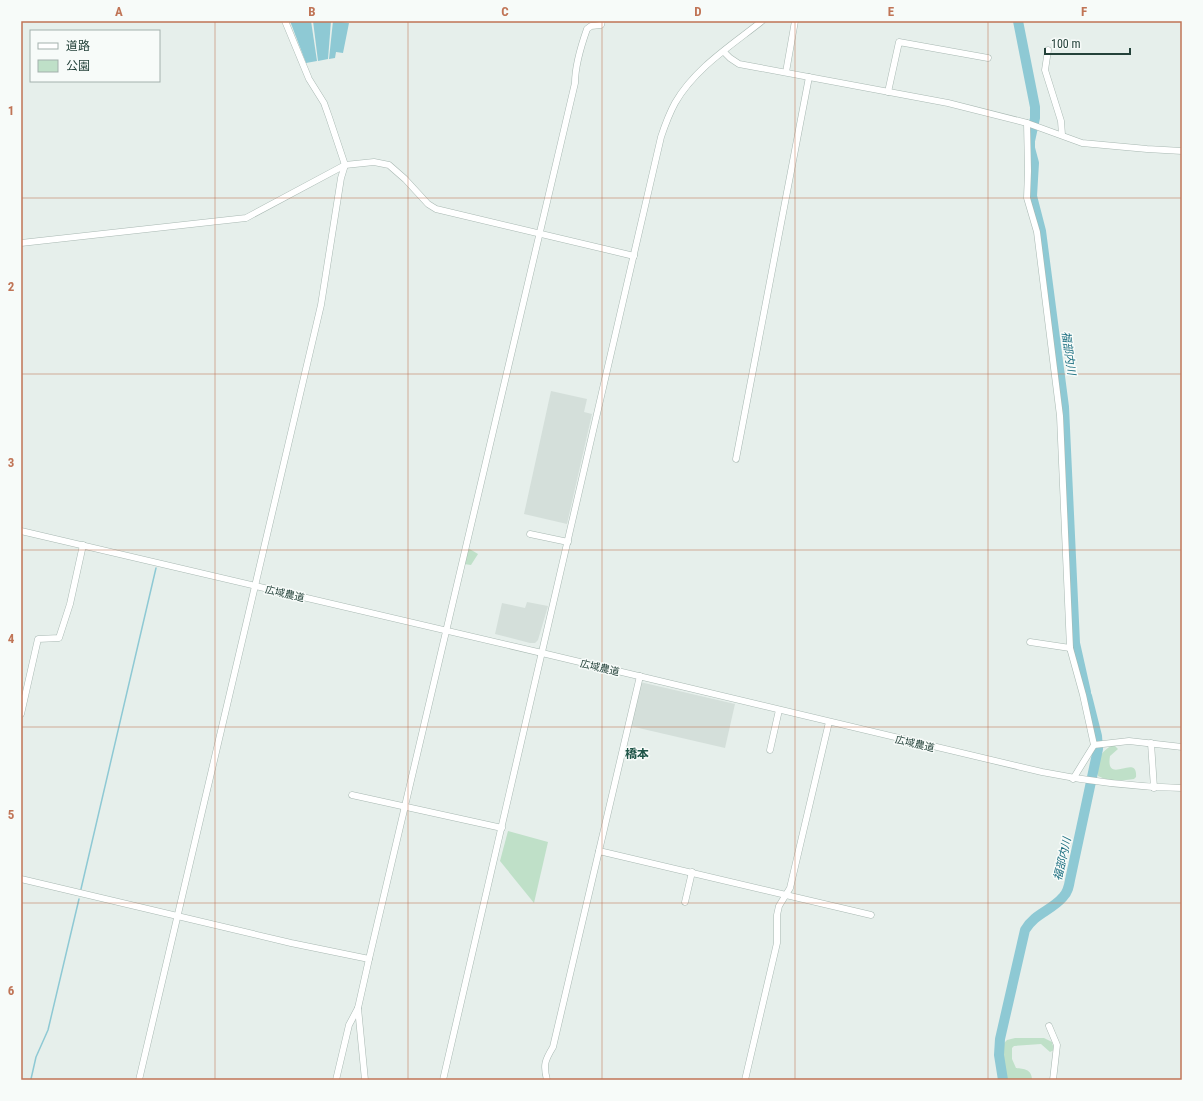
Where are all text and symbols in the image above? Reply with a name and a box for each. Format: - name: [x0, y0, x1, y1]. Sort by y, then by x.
- text: A: [115, 4, 123, 19]
- text: B: [308, 4, 316, 19]
- text: C: [501, 4, 509, 19]
- text: D: [694, 4, 702, 19]
- text: E: [888, 4, 895, 19]
- text: F: [1081, 4, 1087, 19]
- legend: [30, 30, 160, 82]
- scale bar: [1045, 30, 1130, 56]
- text: 100 m: [1051, 37, 1081, 51]
- text: 道路: [66, 39, 90, 53]
- text: 公園: [66, 59, 90, 73]
- text: 1: [8, 103, 14, 118]
- text: 2: [8, 279, 15, 294]
- water label: 福部内川: [1059, 330, 1078, 377]
- text: 3: [8, 455, 14, 470]
- street label: 広域農道: [264, 584, 306, 603]
- text: 4: [8, 631, 15, 646]
- street label: 広域農道: [579, 658, 621, 677]
- street label: 広域農道: [894, 734, 936, 753]
- district label: 橋本: [625, 747, 649, 761]
- text: 5: [8, 807, 15, 822]
- water label: 福部内川: [1051, 835, 1074, 882]
- text: 6: [8, 983, 15, 998]

